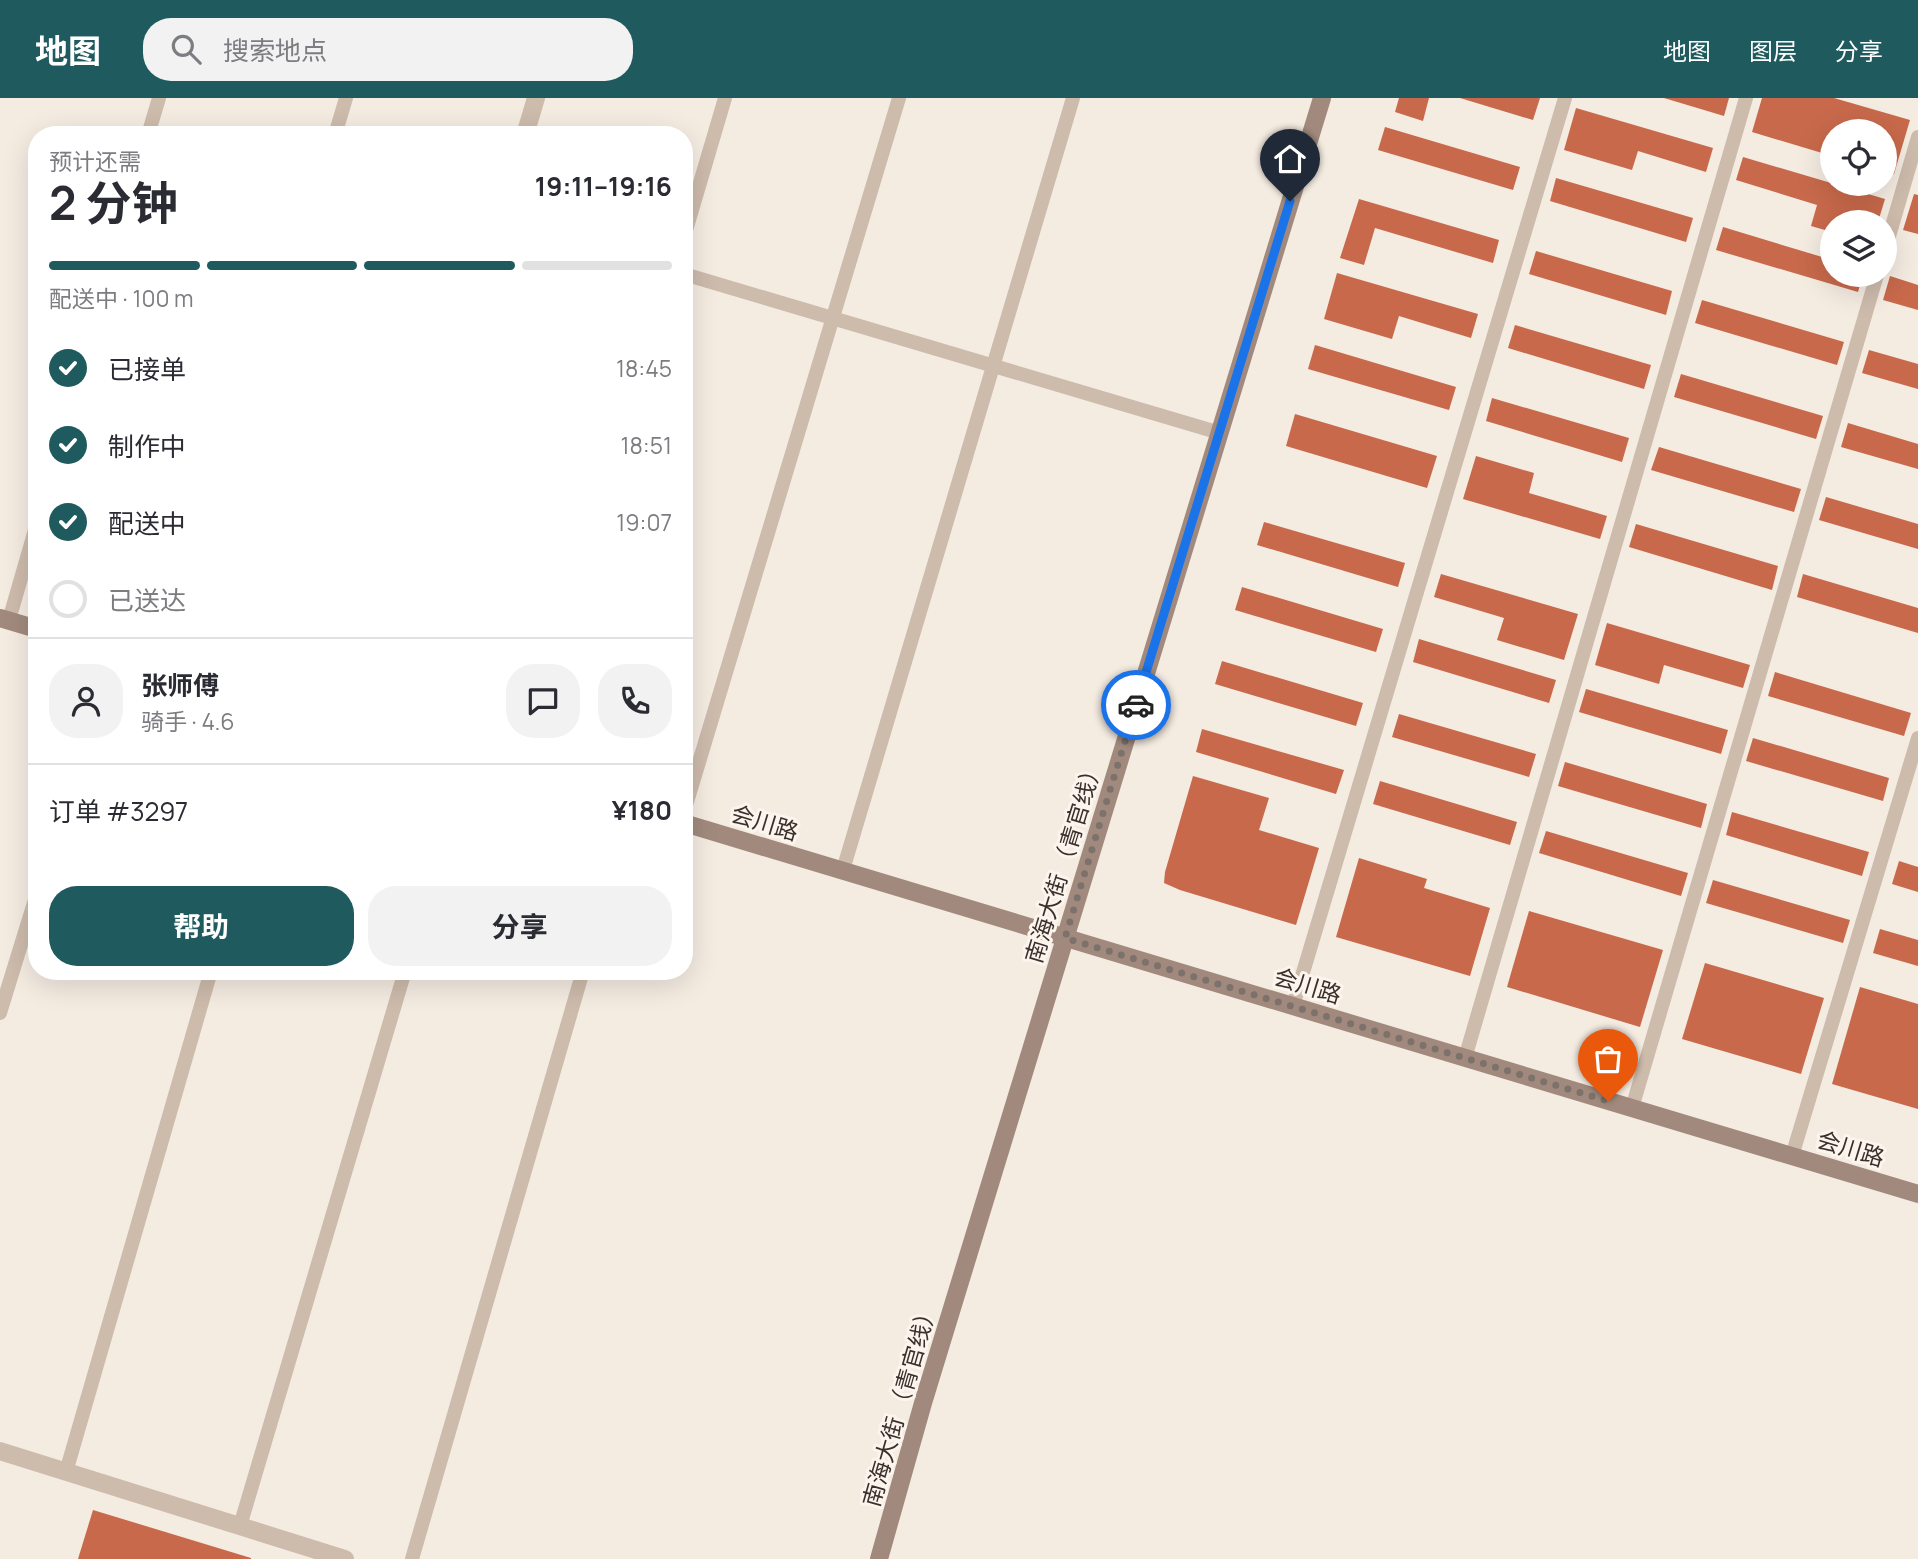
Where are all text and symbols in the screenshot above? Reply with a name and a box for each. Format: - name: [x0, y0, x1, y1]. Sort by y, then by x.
- search box: [143, 18, 633, 81]
- text: 地图: [35, 28, 101, 73]
- icon: search: [167, 30, 205, 68]
- text: 搜索地点: [223, 32, 327, 68]
- text: 地图: [1663, 34, 1711, 67]
- text: 图层: [1749, 34, 1797, 67]
- text: 分享: [1835, 34, 1883, 67]
- map controls: [1820, 119, 1897, 287]
- button: locate: [1820, 119, 1897, 196]
- pin: [1260, 129, 1320, 201]
- icon: home: [1271, 140, 1309, 178]
- text: 预计还需: [49, 145, 141, 177]
- text: 19:11–19:16: [535, 168, 672, 204]
- text: 2 分钟: [49, 171, 178, 234]
- button: layers: [1820, 210, 1897, 287]
- text: 配送中 · 100 m: [49, 282, 194, 314]
- icon: check: [49, 349, 87, 387]
- text: 已接单: [108, 351, 186, 387]
- text: 18:45: [616, 352, 672, 384]
- icon: check: [49, 426, 87, 464]
- text: 制作中: [108, 428, 186, 464]
- text: 18:51: [621, 429, 672, 461]
- icon: check: [49, 503, 87, 541]
- text: 配送中: [108, 505, 186, 541]
- text: 19:07: [616, 506, 672, 538]
- text: 已送达: [108, 582, 186, 618]
- button: person: [49, 664, 123, 738]
- button: chat: [506, 664, 580, 738]
- button: phone: [598, 664, 672, 738]
- text: 张师傅: [141, 667, 219, 703]
- courier: [1101, 670, 1171, 740]
- icon: car: [1117, 686, 1155, 724]
- text: 骑手 · 4.6: [141, 705, 235, 737]
- street label: 南海大街 （青官线）: [1017, 755, 1109, 967]
- text: ¥180: [612, 792, 672, 828]
- text: 订单 #3297: [49, 793, 188, 829]
- street label: 会川路: [727, 797, 803, 847]
- button: 帮助: [49, 886, 354, 966]
- button: 分享: [368, 886, 672, 966]
- street label: 会川路: [1270, 960, 1346, 1010]
- pin: [1578, 1029, 1638, 1101]
- icon: bag: [1589, 1040, 1627, 1078]
- street label: 会川路: [1813, 1123, 1889, 1173]
- street label: 南海大街 （青官线）: [854, 1298, 944, 1510]

